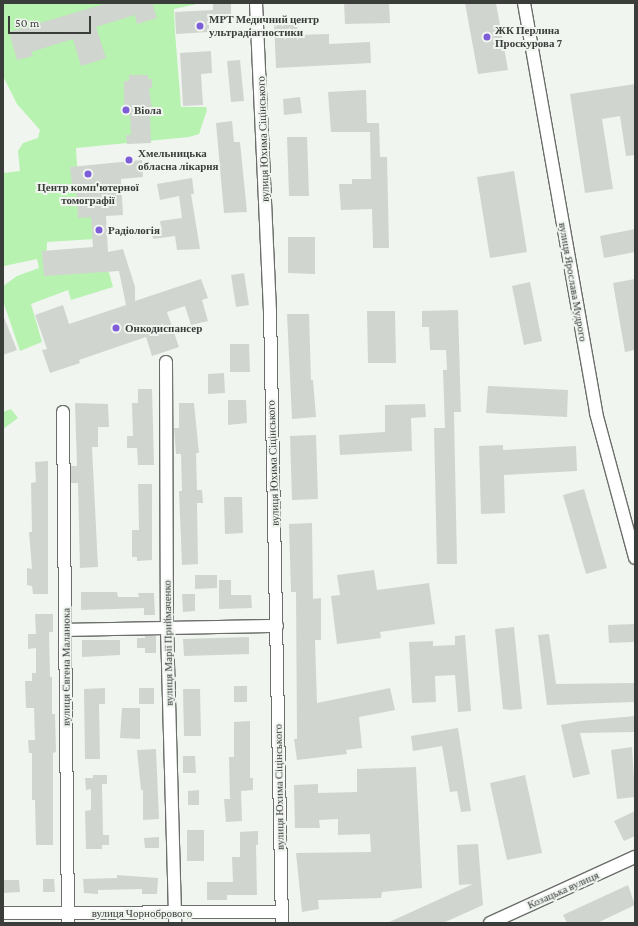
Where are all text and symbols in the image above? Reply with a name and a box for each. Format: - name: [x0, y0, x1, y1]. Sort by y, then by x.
- scale bar: [10, 8, 93, 34]
- place label: МРТ Медичний центр ультрадіагностики: [209, 13, 319, 39]
- text: 50 m: [15, 16, 39, 30]
- marker: МРТ Медичний центр ультрадіагностики: [194, 20, 206, 32]
- place label: ЖК Перлина Проскурова 7: [495, 24, 562, 50]
- marker: ЖК Перлина Проскурова 7: [482, 32, 492, 42]
- street label: вулиця Юхима Сіцінського: [254, 76, 272, 202]
- place label: Віола: [134, 103, 161, 117]
- marker: Віола: [121, 105, 131, 115]
- place label: Хмельницька обласна лікарня: [138, 147, 219, 173]
- marker: Хмельницька обласна лікарня: [123, 154, 135, 166]
- marker: Центр комп'ютерної томографії: [82, 168, 94, 180]
- place label: Центр комп'ютерної томографії: [37, 181, 139, 207]
- street label: вулиця Ярослава Мудрого: [556, 221, 590, 343]
- place label: Радіологія: [108, 223, 160, 237]
- marker: Радіологія: [93, 224, 105, 236]
- place label: Онкодиспансер: [125, 321, 202, 335]
- marker: Онкодиспансер: [110, 322, 122, 334]
- street label: вулиця Юхима Сіцінського: [264, 400, 282, 526]
- street label: вулиця Марії Приймаченко: [160, 580, 176, 706]
- street label: вулиця Євгена Маланюка: [59, 608, 73, 726]
- street label: вулиця Юхима Сіцінського: [271, 724, 287, 850]
- street label: Козацька вулиця: [525, 868, 601, 912]
- street label: вулиця Чорнобрового: [92, 906, 192, 920]

